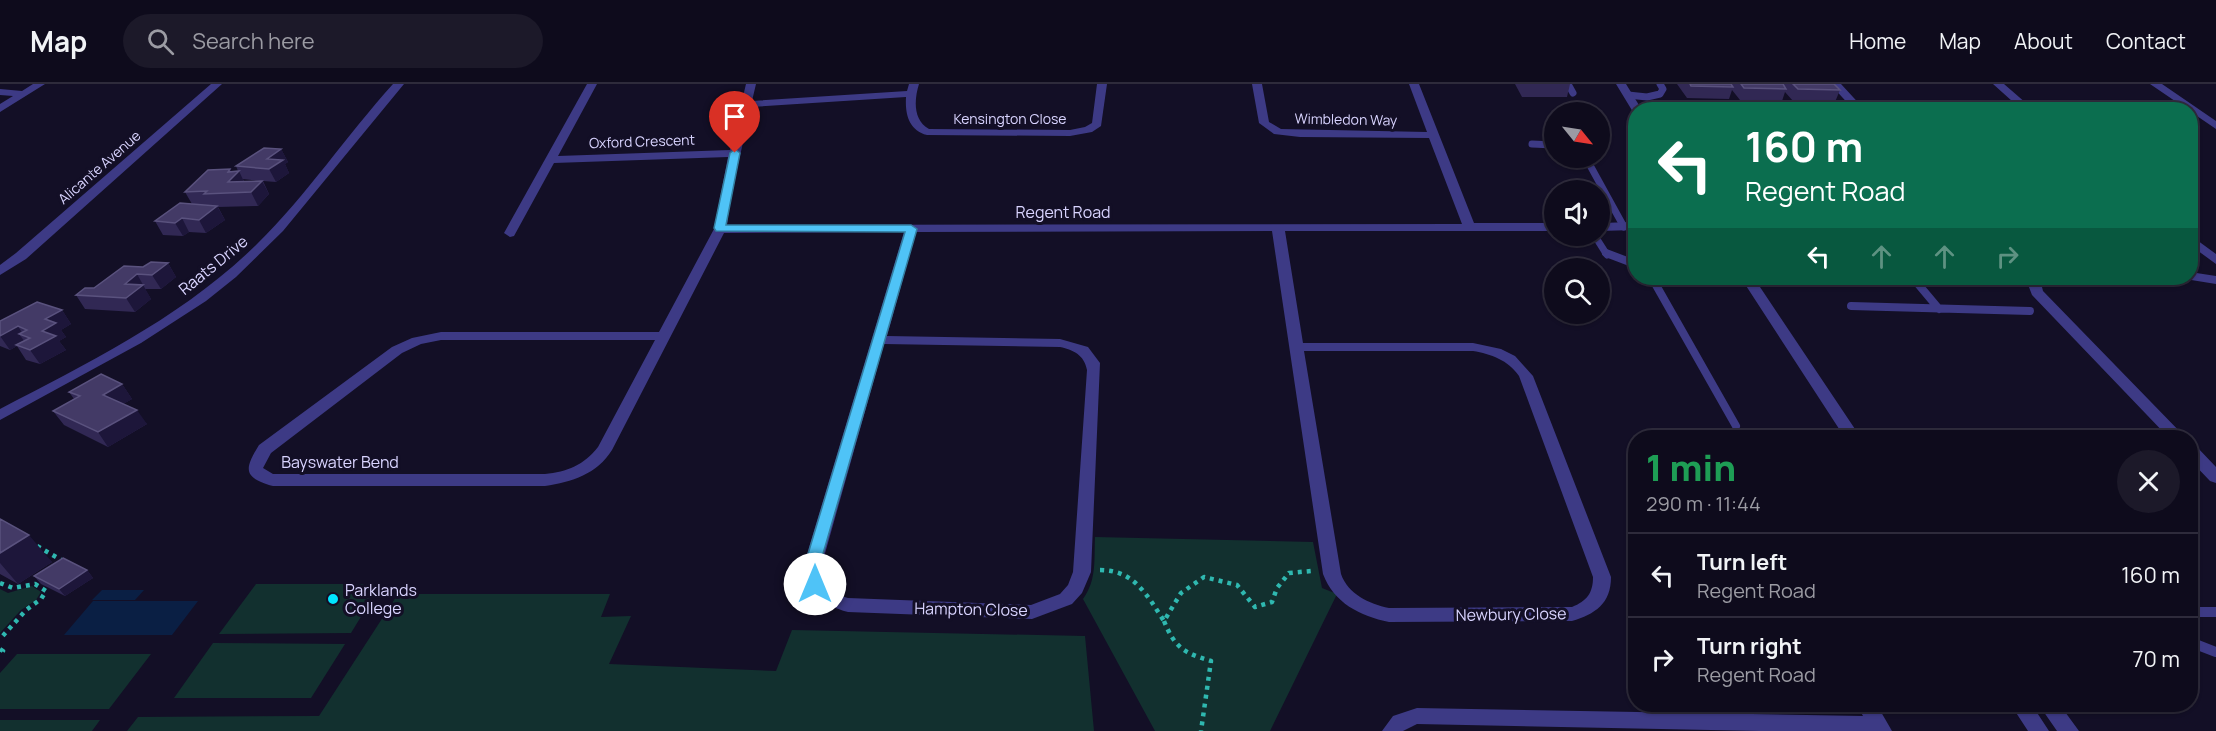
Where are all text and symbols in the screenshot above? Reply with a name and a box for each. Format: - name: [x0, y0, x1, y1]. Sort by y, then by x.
- search box: [123, 14, 543, 68]
- text: Map: [30, 22, 87, 60]
- icon: search: [144, 25, 177, 58]
- text: Search here: [192, 26, 315, 56]
- text: Home: [1849, 27, 1906, 55]
- text: Map: [1939, 27, 1981, 55]
- text: About: [2014, 27, 2073, 55]
- text: Contact: [2106, 27, 2186, 55]
- pin: [709, 91, 760, 153]
- icon: arrive: [718, 100, 751, 133]
- north arrow: [1544, 102, 1610, 168]
- map controls: [1544, 102, 1610, 324]
- street label: Kensington Close: [953, 109, 1067, 128]
- street label: Wimbledon Way: [1295, 109, 1398, 129]
- text: 160 m: [1745, 117, 1863, 175]
- street label: Alicante Avenue: [54, 126, 144, 208]
- icon: left: [1646, 126, 1724, 204]
- street label: Oxford Crescent: [589, 130, 696, 152]
- text: Regent Road: [1745, 172, 1905, 209]
- button: sound: [1544, 180, 1610, 246]
- street label: Regent Road: [1015, 201, 1111, 223]
- street label: Raats Drive: [174, 230, 252, 300]
- icon: left: [1802, 240, 1835, 273]
- icon: ahead: [1865, 240, 1898, 273]
- icon: ahead: [1928, 240, 1961, 273]
- icon: right: [1991, 240, 2024, 273]
- button: search: [1544, 258, 1610, 324]
- text: 1 min: [1646, 443, 1736, 492]
- button: close: [2117, 450, 2180, 513]
- street label: Bayswater Bend: [281, 451, 399, 473]
- text: 290 m · 11:44: [1646, 490, 1761, 517]
- text: Turn left: [1697, 547, 1787, 577]
- position arrow: [783, 552, 847, 616]
- icon: left: [1646, 559, 1679, 592]
- text: 160 m: [2121, 560, 2180, 590]
- text: Regent Road: [1697, 577, 1816, 604]
- place label: Parklands College: [345, 579, 417, 619]
- marker: Parklands College: [326, 592, 340, 606]
- street label: Hampton Close: [914, 597, 1028, 621]
- street label: Newbury Close: [1455, 602, 1567, 626]
- text: Turn right: [1697, 631, 1802, 661]
- icon: right: [1646, 643, 1679, 676]
- text: 70 m: [2132, 644, 2180, 674]
- text: Regent Road: [1697, 661, 1816, 688]

